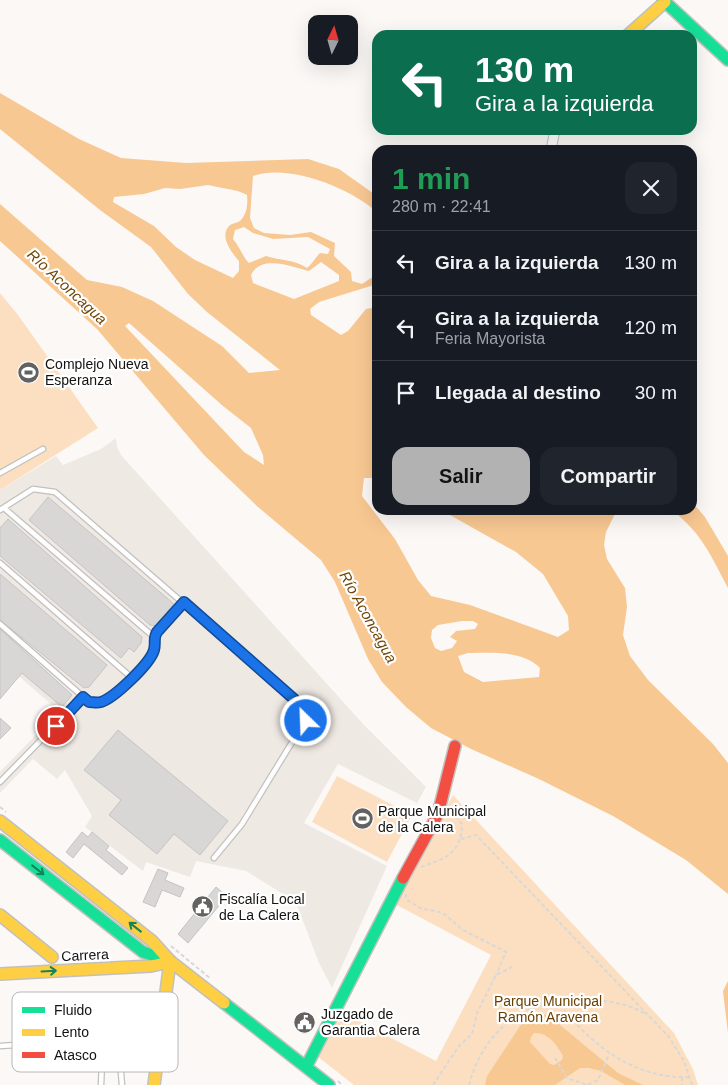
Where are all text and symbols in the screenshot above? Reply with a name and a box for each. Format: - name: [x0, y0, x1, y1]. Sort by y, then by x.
- north arrow: [308, 15, 358, 65]
- map controls: [308, 15, 358, 65]
- icon: left: [392, 50, 457, 115]
- text: 130 m: [475, 50, 574, 89]
- text: Gira a la izquierda: [475, 91, 654, 116]
- text: 1 min: [392, 162, 470, 195]
- button: close: [625, 162, 677, 214]
- text: 280 m · 22:41: [392, 198, 491, 215]
- water label: Río Aconcagua: [24, 246, 110, 328]
- icon: left: [392, 249, 420, 277]
- text: Gira a la izquierda: [435, 252, 599, 273]
- text: 130 m: [624, 252, 677, 273]
- text: Gira a la izquierda: [435, 308, 599, 329]
- icon: left: [392, 314, 420, 342]
- text: 120 m: [624, 317, 677, 338]
- text: Feria Mayorista: [435, 330, 545, 347]
- place label: Complejo Nueva Esperanza: [45, 356, 149, 388]
- sports icon: Complejo Nueva Esperanza: [17, 360, 41, 384]
- icon: arrive: [392, 379, 420, 407]
- text: Llegada al destino: [435, 382, 601, 403]
- text: 30 m: [635, 382, 677, 403]
- button: Salir: [392, 447, 530, 505]
- button: Compartir: [540, 447, 677, 505]
- water label: Río Aconcagua: [336, 568, 401, 665]
- position arrow: [279, 694, 331, 746]
- pin: [35, 705, 77, 747]
- icon: arrive: [42, 712, 70, 740]
- place label: Parque Municipal de la Calera: [378, 803, 486, 835]
- sports icon: Parque Municipal de la Calera: [350, 807, 374, 831]
- one-way arrow: [31, 864, 44, 875]
- place label: Fiscalía Local de La Calera: [219, 891, 305, 923]
- public building icon: Fiscalía Local de La Calera: [191, 895, 215, 919]
- one-way arrow: [129, 922, 142, 933]
- street label: Carrera: [61, 946, 109, 964]
- one-way arrow: [40, 967, 56, 976]
- legend: [12, 992, 178, 1072]
- park label: Parque Municipal Ramón Aravena: [494, 993, 602, 1025]
- text: Fluido: [54, 1002, 92, 1018]
- place label: Juzgado de Garantia Calera: [321, 1006, 420, 1038]
- public building icon: Juzgado de Garantia Calera: [293, 1010, 317, 1034]
- text: Lento: [54, 1024, 89, 1040]
- text: Atasco: [54, 1047, 97, 1063]

